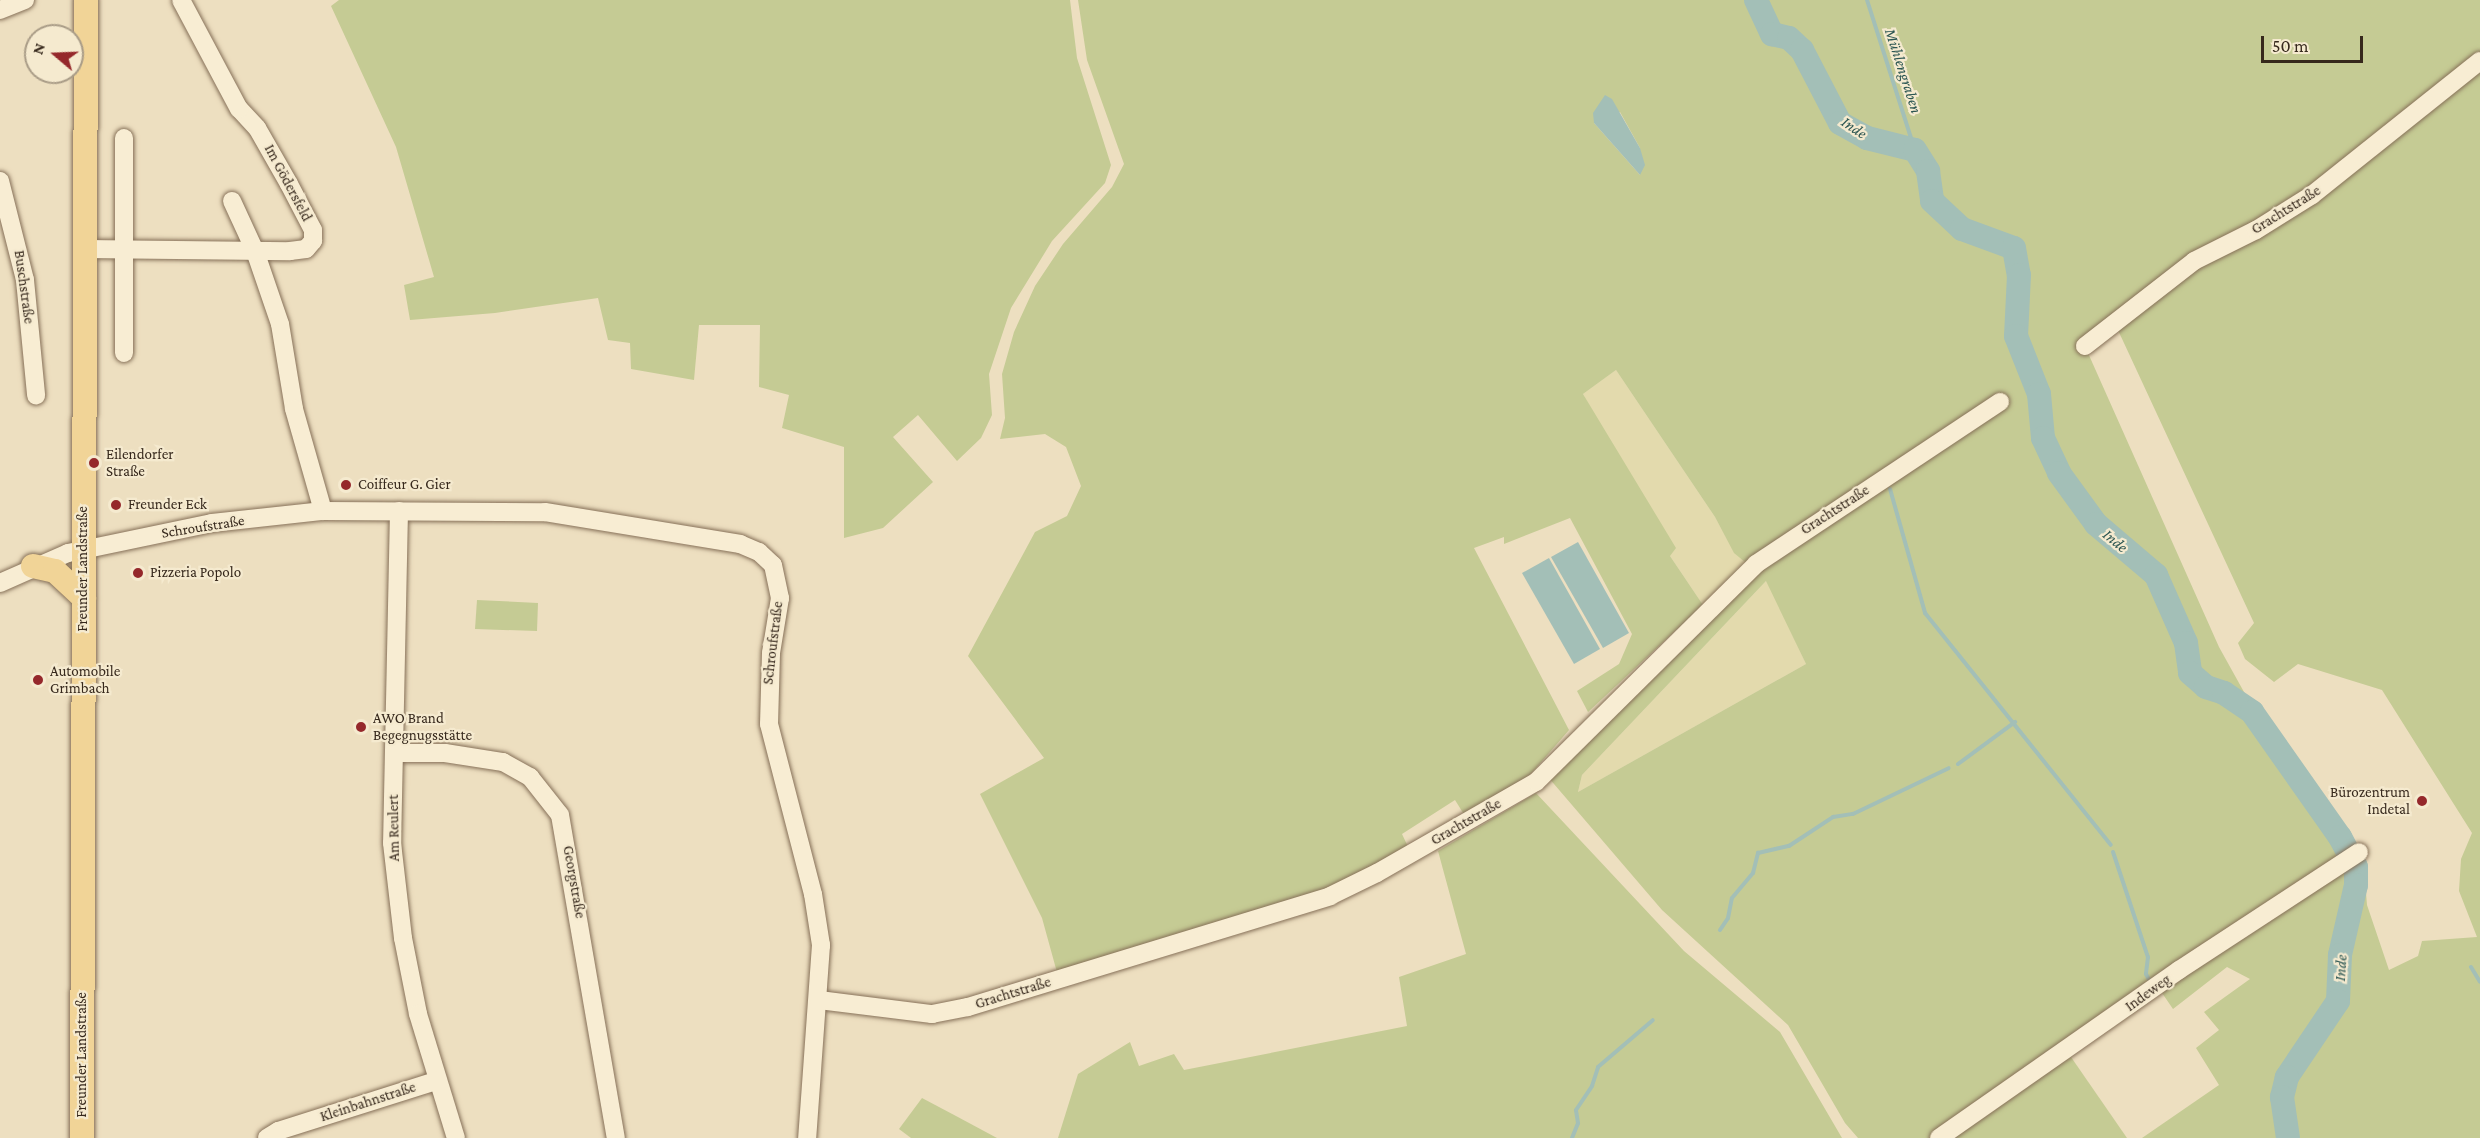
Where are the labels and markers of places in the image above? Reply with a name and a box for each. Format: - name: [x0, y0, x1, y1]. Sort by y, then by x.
- place label: Eilendorfer Straße: [106, 445, 174, 480]
- marker: Eilendorfer Straße: [87, 456, 101, 470]
- place label: Coiffeur G. Gier: [358, 476, 451, 494]
- marker: Coiffeur G. Gier: [339, 478, 353, 492]
- place label: Freunder Eck: [128, 496, 207, 514]
- marker: Freunder Eck: [109, 498, 123, 512]
- place label: Pizzeria Popolo: [150, 564, 241, 582]
- marker: Pizzeria Popolo: [131, 566, 145, 580]
- place label: Automobile Grimbach: [50, 662, 120, 697]
- marker: Automobile Grimbach: [31, 673, 45, 687]
- place label: AWO Brand Begegnugsstätte: [373, 709, 472, 744]
- marker: AWO Brand Begegnugsstätte: [354, 720, 368, 734]
- place label: Bürozentrum Indetal: [2330, 783, 2410, 818]
- marker: Bürozentrum Indetal: [2415, 794, 2429, 808]

